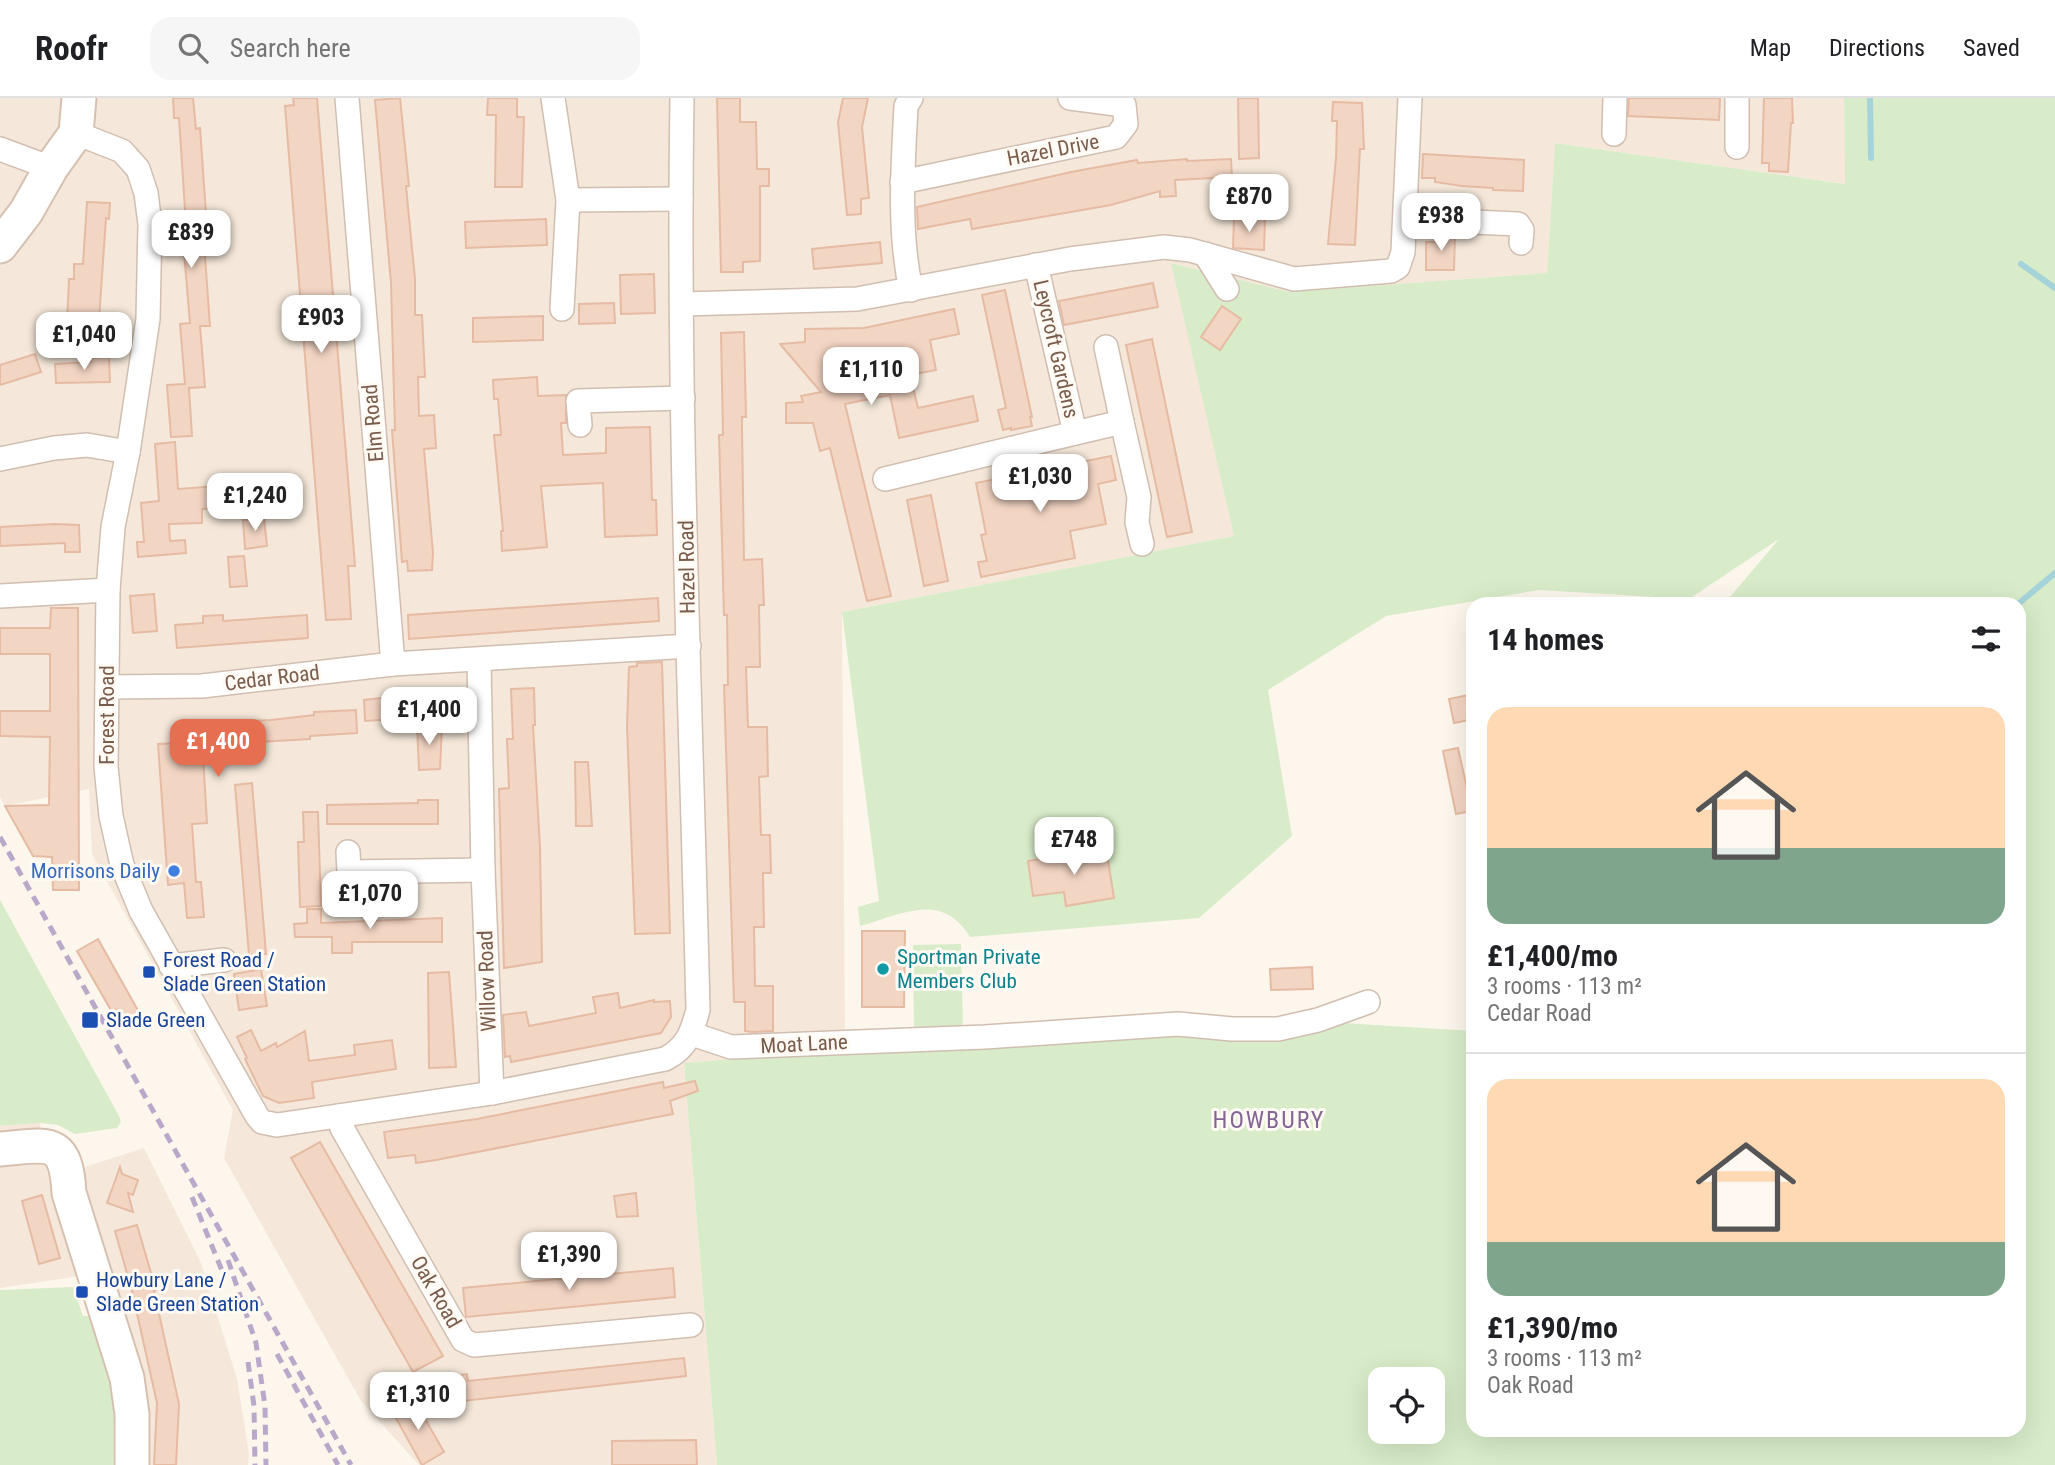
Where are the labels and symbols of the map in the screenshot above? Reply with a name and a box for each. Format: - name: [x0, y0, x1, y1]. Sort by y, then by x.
- street label: Hazel Drive: [1005, 129, 1101, 171]
- pin: £870: [1208, 174, 1290, 234]
- pin: £938: [1400, 194, 1482, 253]
- pin: £839: [150, 211, 232, 270]
- street label: Leycroft Gardens: [1028, 278, 1084, 420]
- pin: £903: [280, 296, 362, 355]
- pin: £1,040: [27, 313, 141, 372]
- pin: £1,110: [814, 348, 928, 407]
- street label: Elm Road: [358, 383, 388, 463]
- pin: £1,030: [983, 454, 1097, 514]
- pin: £1,240: [198, 474, 312, 533]
- street label: Hazel Road: [674, 520, 700, 614]
- street label: Cedar Road: [223, 660, 321, 696]
- street label: Forest Road: [95, 665, 119, 765]
- pin: £1,400: [372, 688, 486, 747]
- pin: £1,400: [161, 720, 275, 779]
- pin: £748: [1033, 818, 1115, 877]
- place label: Morrisons Daily: [31, 859, 160, 883]
- marker: Morrisons Daily: [166, 863, 182, 879]
- pin: £1,070: [313, 872, 427, 931]
- street label: Willow Road: [473, 930, 501, 1032]
- place label: Sportman Private Members Club: [897, 945, 1041, 993]
- place label: Forest Road / Slade Green Station: [163, 948, 326, 996]
- marker: Sportman Private Members Club: [875, 961, 891, 977]
- marker: Forest Road / Slade Green Station: [141, 964, 157, 980]
- place label: Slade Green: [106, 1008, 205, 1032]
- marker: Slade Green: [80, 1010, 100, 1030]
- street label: Moat Lane: [760, 1030, 849, 1058]
- district label: HOWBURY: [1213, 1106, 1325, 1134]
- pin: £1,390: [512, 1232, 626, 1292]
- street label: Oak Road: [406, 1252, 466, 1332]
- place label: Howbury Lane / Slade Green Station: [96, 1268, 259, 1316]
- marker: Howbury Lane / Slade Green Station: [74, 1284, 90, 1300]
- pin: £1,310: [361, 1372, 475, 1432]

